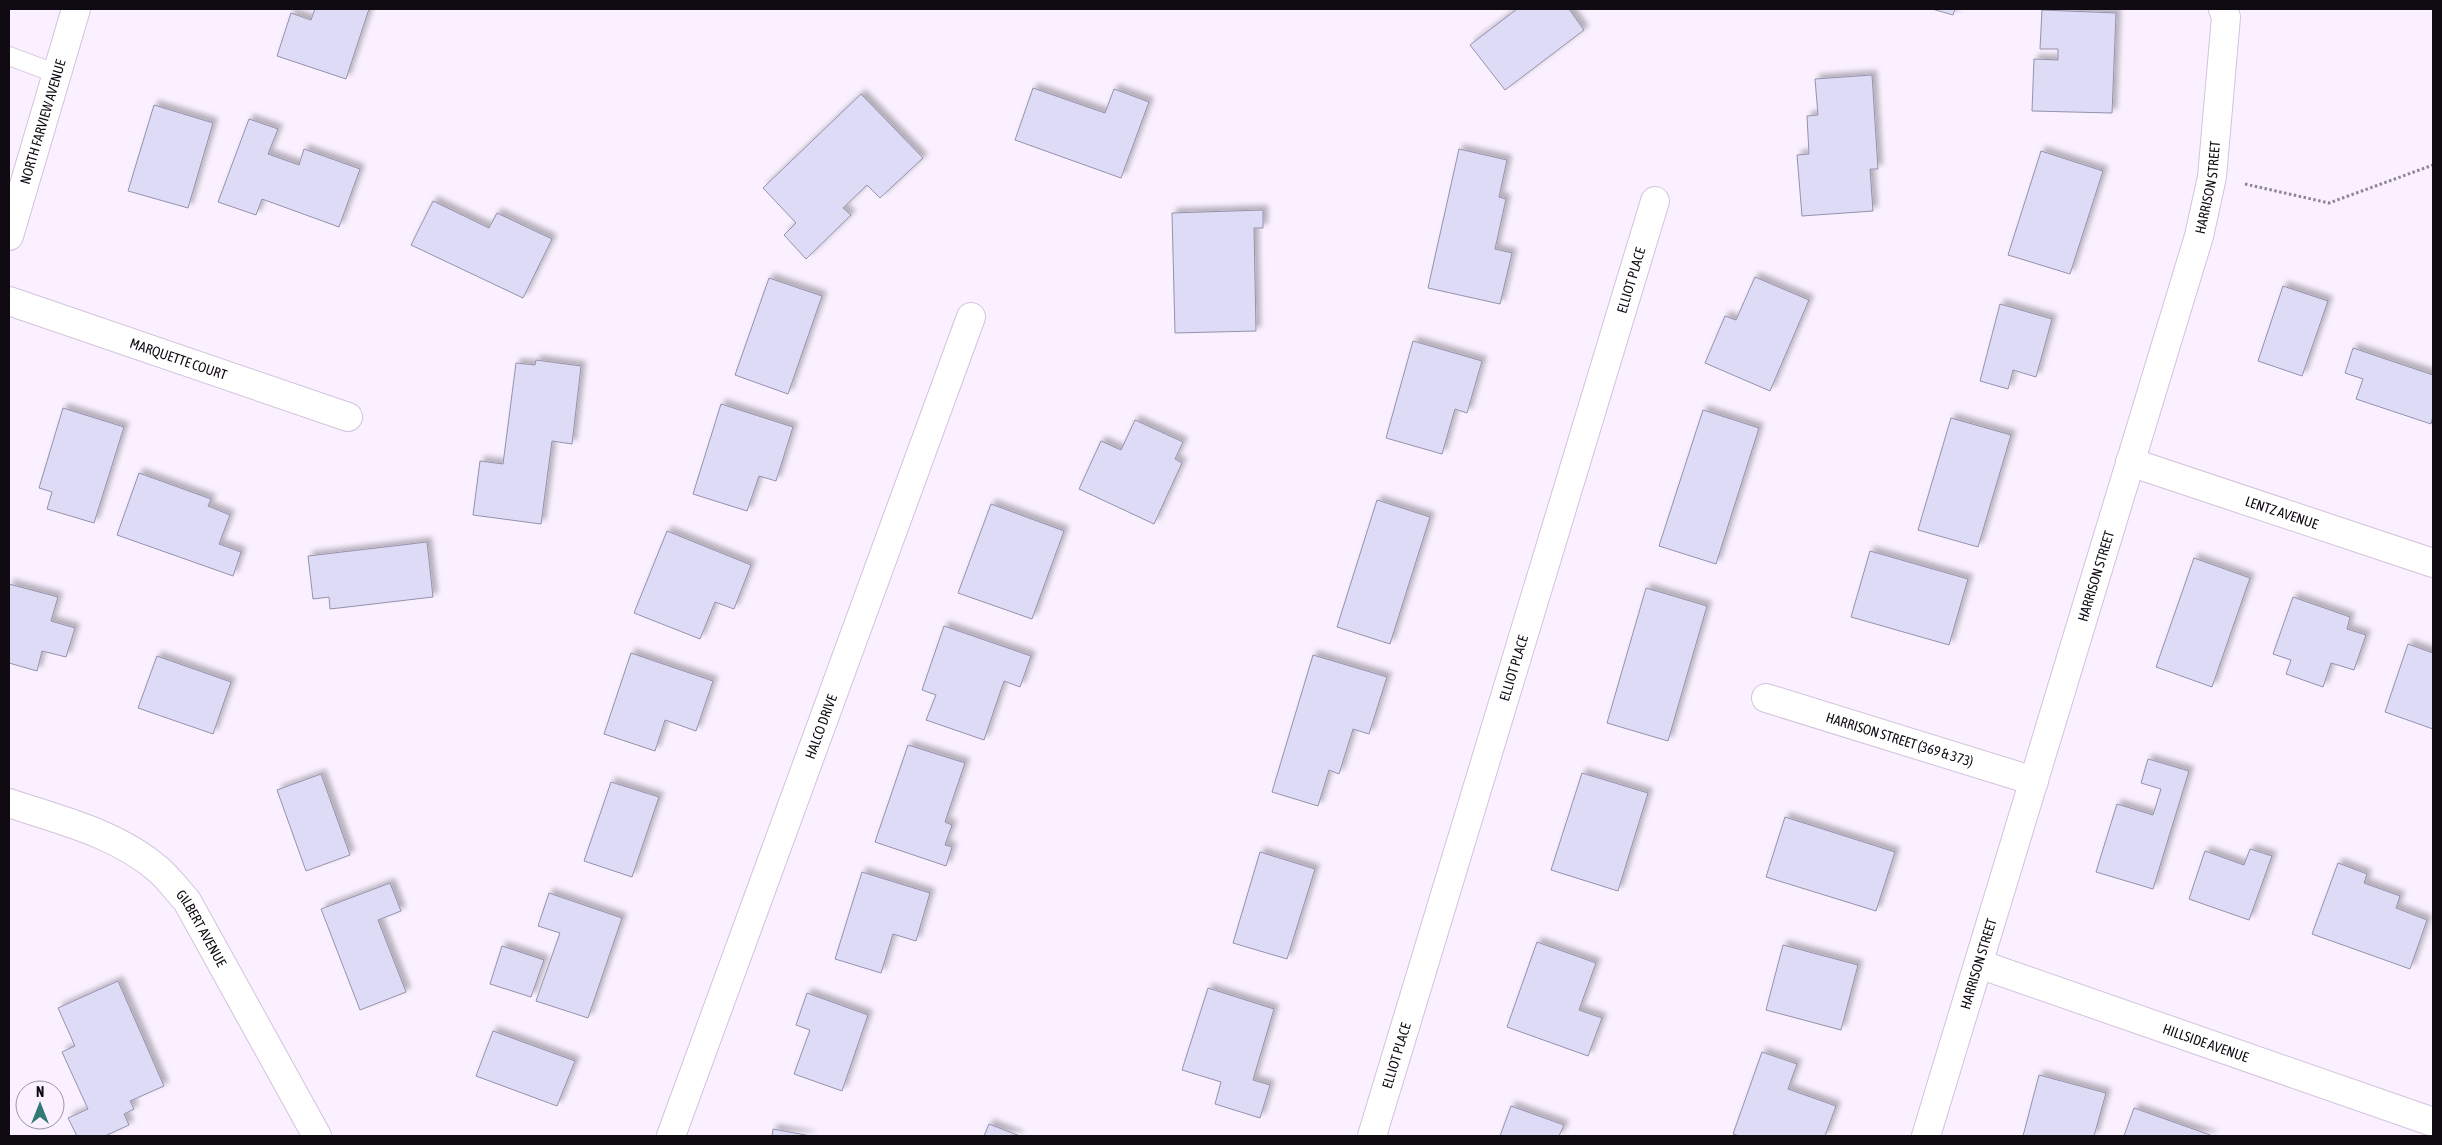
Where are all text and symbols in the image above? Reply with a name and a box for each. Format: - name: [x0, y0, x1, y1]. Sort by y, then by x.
- street label: NORTH FARVIEW AVENUE: [17, 58, 69, 186]
- street label: HARRISON STREET: [2192, 140, 2223, 235]
- street label: ELLIOT PLACE: [1614, 246, 1648, 315]
- street label: MARQUETTE COURT: [128, 335, 229, 383]
- street label: LENTZ AVENUE: [2243, 493, 2320, 532]
- street label: HARRISON STREET: [2075, 529, 2117, 623]
- street label: ELLIOT PLACE: [1496, 633, 1531, 703]
- street label: HALCO DRIVE: [802, 692, 840, 761]
- street label: HARRISON STREET (369 & 373): [1824, 709, 1975, 770]
- street label: GILBERT AVENUE: [173, 887, 230, 969]
- street label: HARRISON STREET: [1957, 916, 2000, 1011]
- street label: ELLIOT PLACE: [1379, 1021, 1414, 1090]
- street label: HILLSIDE AVENUE: [2161, 1021, 2251, 1065]
- north arrow: [15, 1080, 65, 1130]
- text: N: [36, 1084, 44, 1100]

